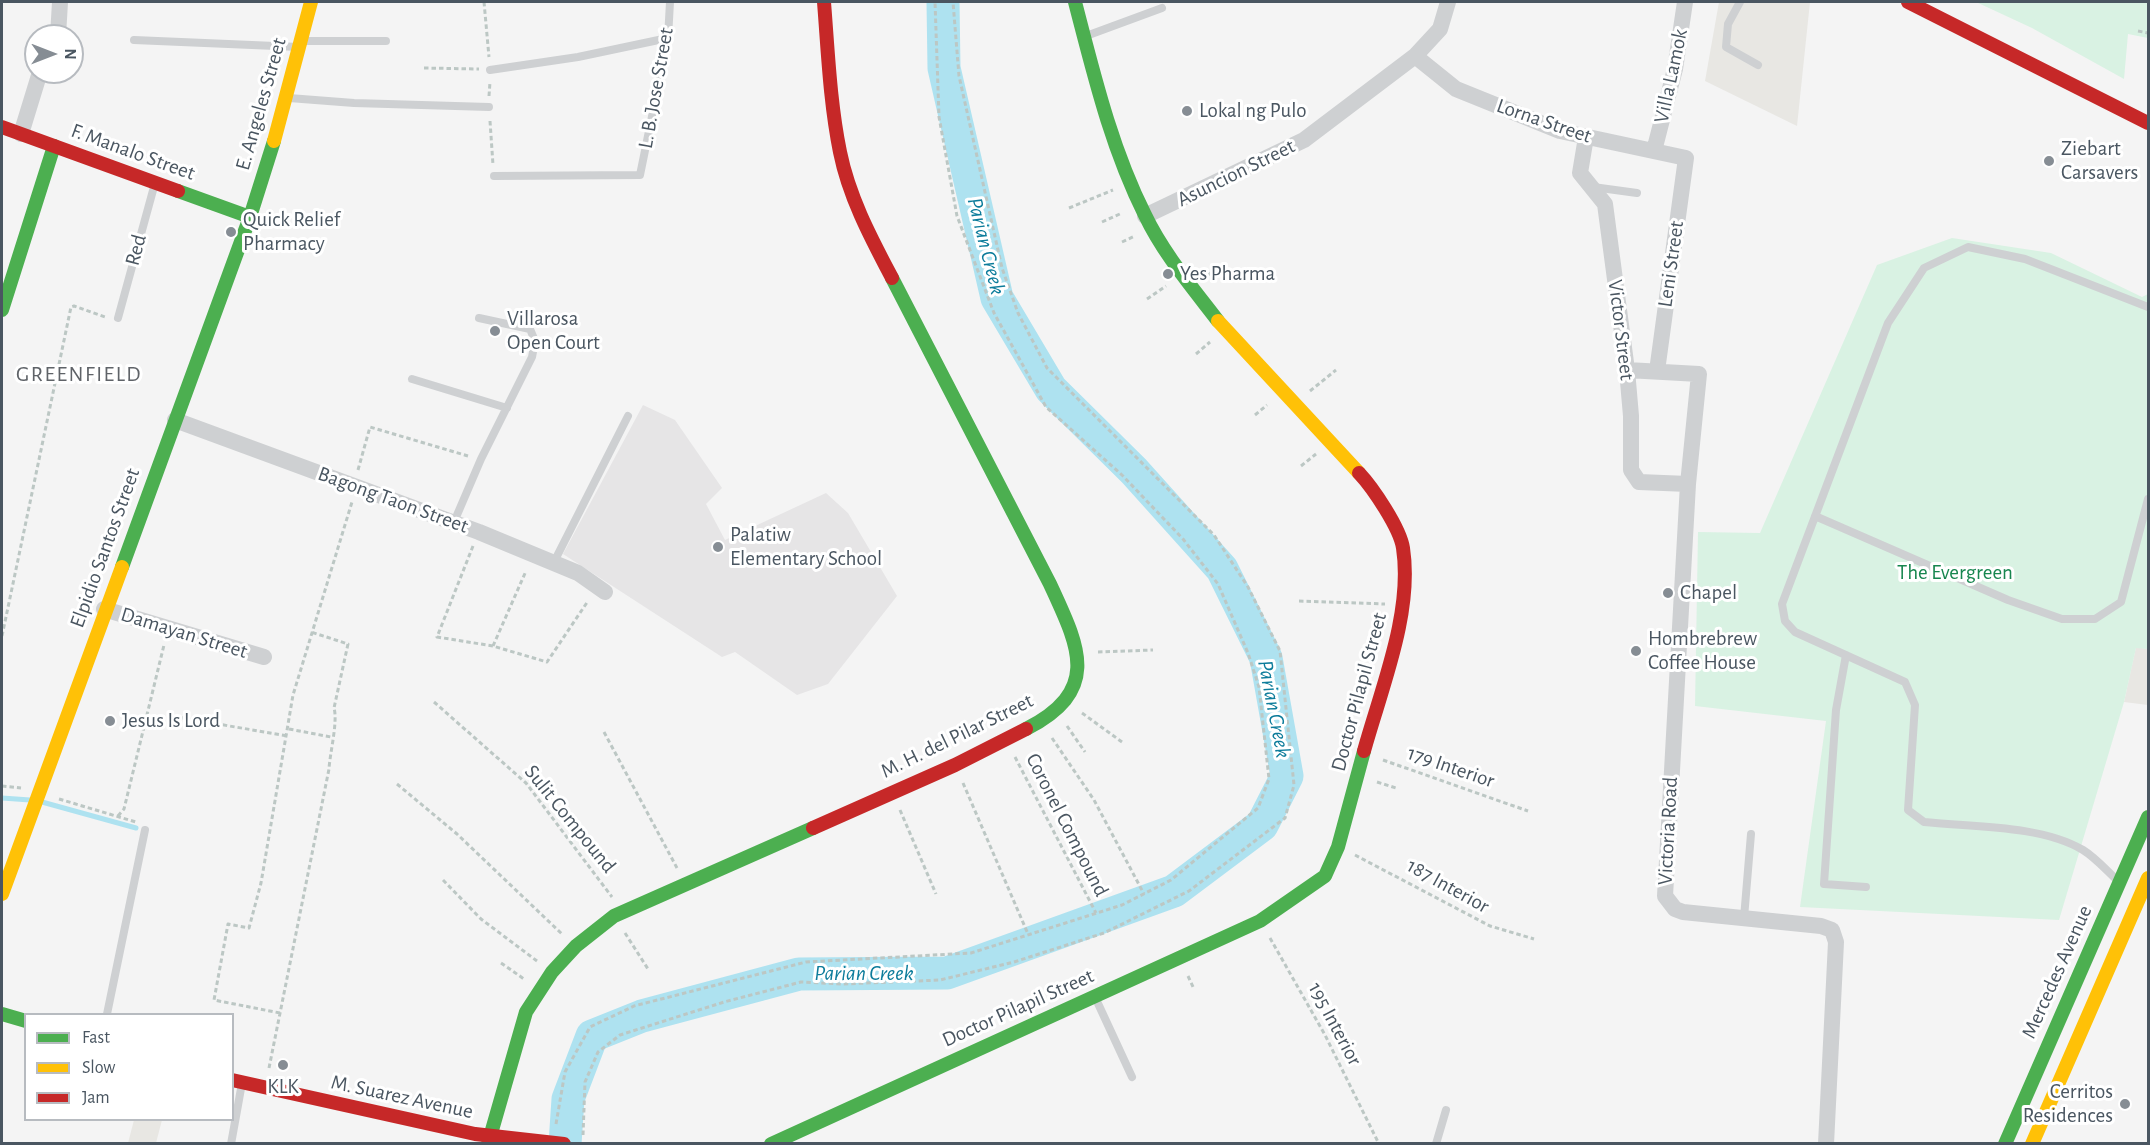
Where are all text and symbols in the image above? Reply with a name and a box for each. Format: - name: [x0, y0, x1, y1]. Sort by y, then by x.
- north arrow: [24, 24, 84, 84]
- street label: L. B. Jose Street: [633, 26, 679, 150]
- street label: Villa Lamok: [1649, 27, 1693, 125]
- street label: E. Angeles Street: [230, 35, 292, 173]
- text: N: [62, 48, 78, 60]
- street label: Lorna Street: [1493, 93, 1595, 149]
- place label: Lokal ng Pulo: [1199, 98, 1307, 124]
- marker: Lokal ng Pulo: [1180, 104, 1194, 118]
- street label: F. Manalo Street: [68, 118, 198, 186]
- street label: Asuncion Street: [1173, 134, 1299, 212]
- place label: Ziebart Carsavers: [2061, 136, 2138, 186]
- marker: Ziebart Carsavers: [2042, 154, 2056, 168]
- water label: Parian Creek: [961, 195, 1011, 297]
- place label: Quick Relief Pharmacy: [243, 207, 340, 257]
- street label: Leni Street: [1652, 219, 1690, 309]
- marker: Quick Relief Pharmacy: [224, 225, 238, 239]
- street label: Red: [120, 232, 152, 268]
- place label: Yes Pharma: [1180, 261, 1275, 287]
- marker: Yes Pharma: [1161, 267, 1175, 281]
- street label: Victor Street: [1602, 278, 1640, 382]
- place label: Villarosa Open Court: [507, 306, 600, 356]
- marker: Villarosa Open Court: [488, 324, 502, 338]
- district label: GREENFIELD: [16, 361, 142, 387]
- street label: Bagong Taon Street: [314, 461, 472, 539]
- street label: Elpidio Santos Street: [64, 465, 146, 631]
- place label: Palatiw Elementary School: [730, 522, 882, 572]
- marker: Palatiw Elementary School: [711, 540, 725, 554]
- park label: The Evergreen: [1897, 560, 2013, 586]
- place label: Chapel: [1680, 580, 1737, 606]
- marker: Chapel: [1661, 586, 1675, 600]
- street label: Damayan Street: [118, 602, 250, 664]
- street label: Doctor Pilapil Street: [1326, 610, 1392, 774]
- place label: Hombrebrew Coffee House: [1648, 626, 1757, 676]
- marker: Hombrebrew Coffee House: [1629, 644, 1643, 658]
- water label: Parian Creek: [1252, 658, 1296, 760]
- street label: M. H. del Pilar Street: [877, 688, 1037, 784]
- place label: Jesus Is Lord: [122, 708, 220, 734]
- marker: Jesus Is Lord: [103, 714, 117, 728]
- street label: 179 Interior: [1404, 740, 1498, 794]
- street label: Coronel Compound: [1020, 749, 1114, 901]
- street label: Sulit Compound: [519, 760, 621, 878]
- street label: Victoria Road: [1653, 776, 1683, 886]
- street label: 187 Interior: [1402, 853, 1494, 919]
- street label: Mercedes Avenue: [2016, 901, 2098, 1043]
- water label: Parian Creek: [814, 960, 914, 986]
- street label: Doctor Pilapil Street: [938, 963, 1098, 1053]
- street label: 195 Interior: [1303, 978, 1367, 1070]
- legend: [24, 1013, 234, 1121]
- text: Fast: [82, 1029, 110, 1047]
- marker: KLK: [276, 1058, 290, 1072]
- text: Slow: [82, 1059, 115, 1077]
- street label: M. Suarez Avenue: [329, 1070, 475, 1124]
- place label: KLK: [267, 1074, 299, 1100]
- place label: Cerritos Residences: [2023, 1079, 2113, 1129]
- text: Jam: [82, 1089, 110, 1107]
- marker: Cerritos Residences: [2118, 1097, 2132, 1111]

